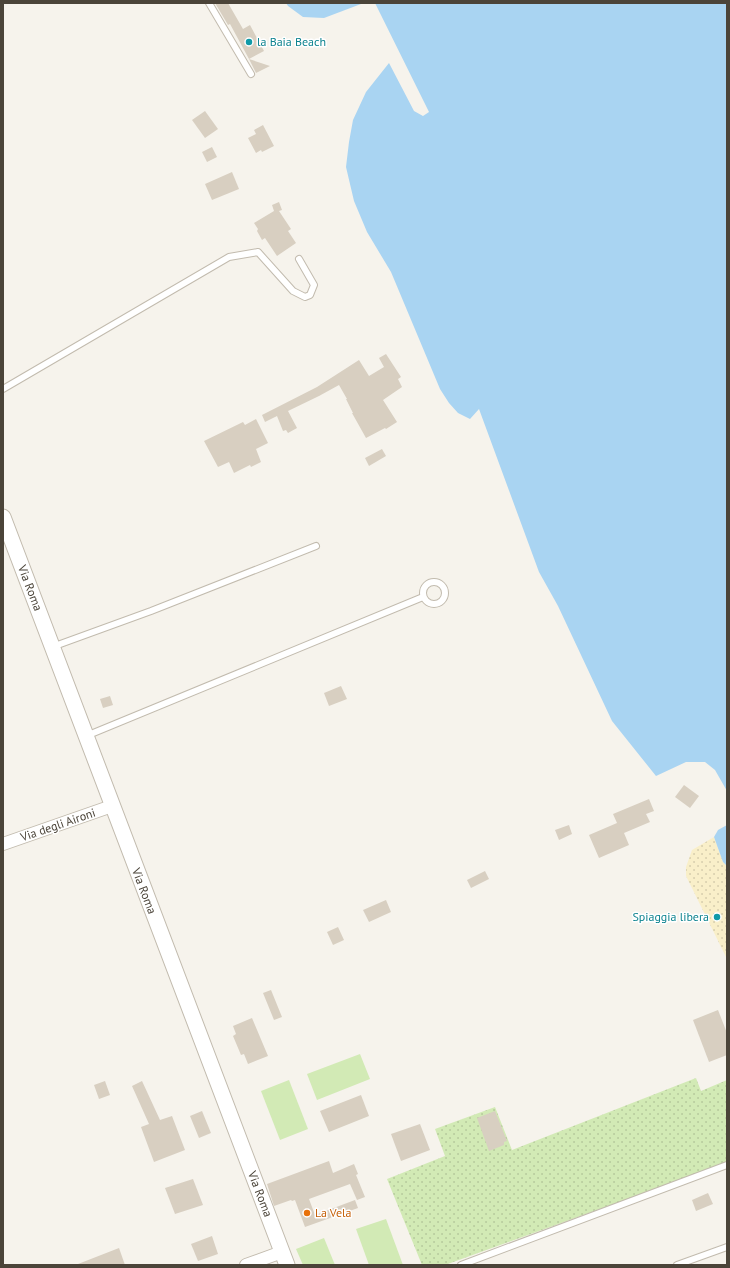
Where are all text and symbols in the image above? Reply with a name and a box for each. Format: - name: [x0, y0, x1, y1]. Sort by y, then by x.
- place label: la Baia Beach: [257, 34, 326, 49]
- marker: la Baia Beach: [244, 37, 254, 47]
- street label: Via Roma: [15, 562, 46, 613]
- street label: Via degli Aironi: [18, 805, 97, 845]
- street label: Via Roma: [129, 865, 160, 916]
- place label: Spiaggia libera: [632, 909, 709, 924]
- marker: Spiaggia libera: [712, 912, 722, 922]
- street label: Via Roma: [245, 1168, 276, 1219]
- place label: La Vela: [315, 1205, 351, 1220]
- marker: La Vela: [302, 1208, 312, 1218]

